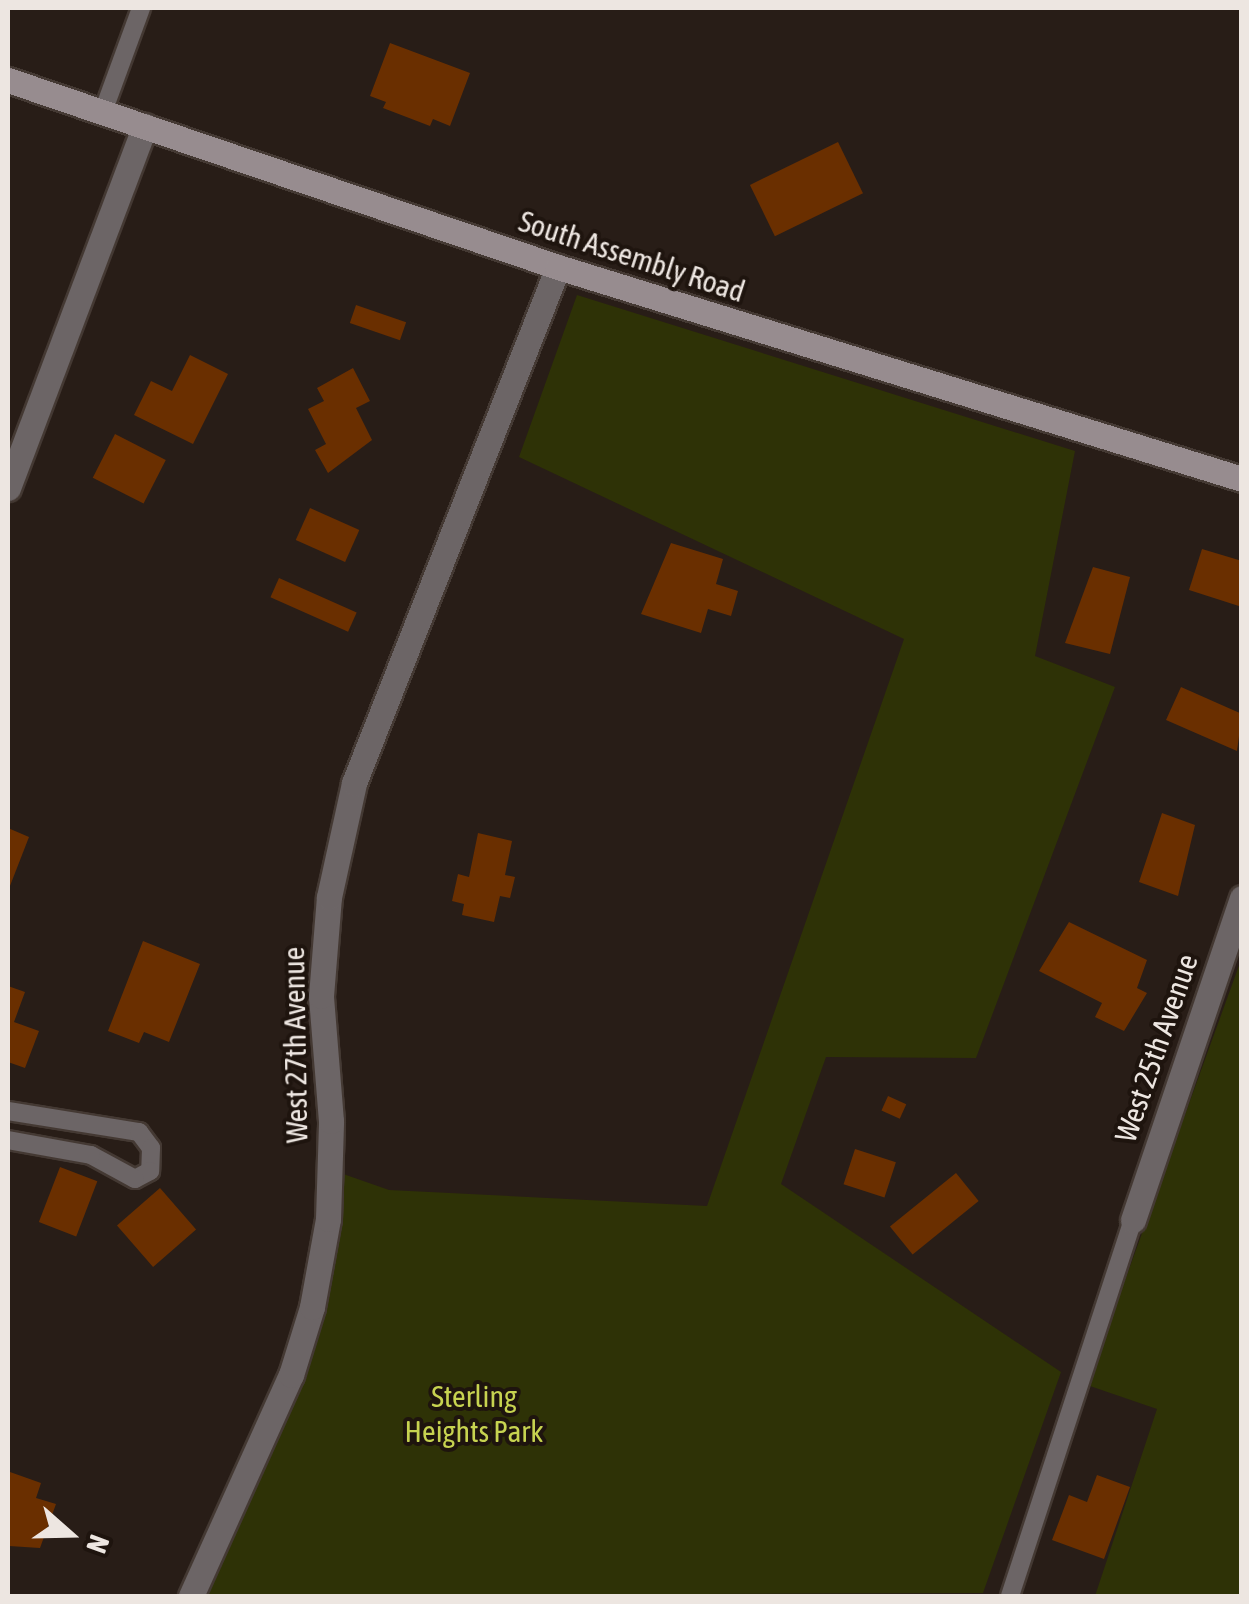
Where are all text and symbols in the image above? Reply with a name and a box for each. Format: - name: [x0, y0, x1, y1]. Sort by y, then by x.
- street label: South Assembly Road: [515, 203, 749, 309]
- street label: West 27th Avenue: [275, 947, 315, 1143]
- street label: West 25th Avenue: [1107, 949, 1205, 1147]
- park label: Sterling Heights Park: [405, 1378, 543, 1448]
- north arrow: [20, 1484, 120, 1584]
- text: N: [80, 1531, 116, 1558]

